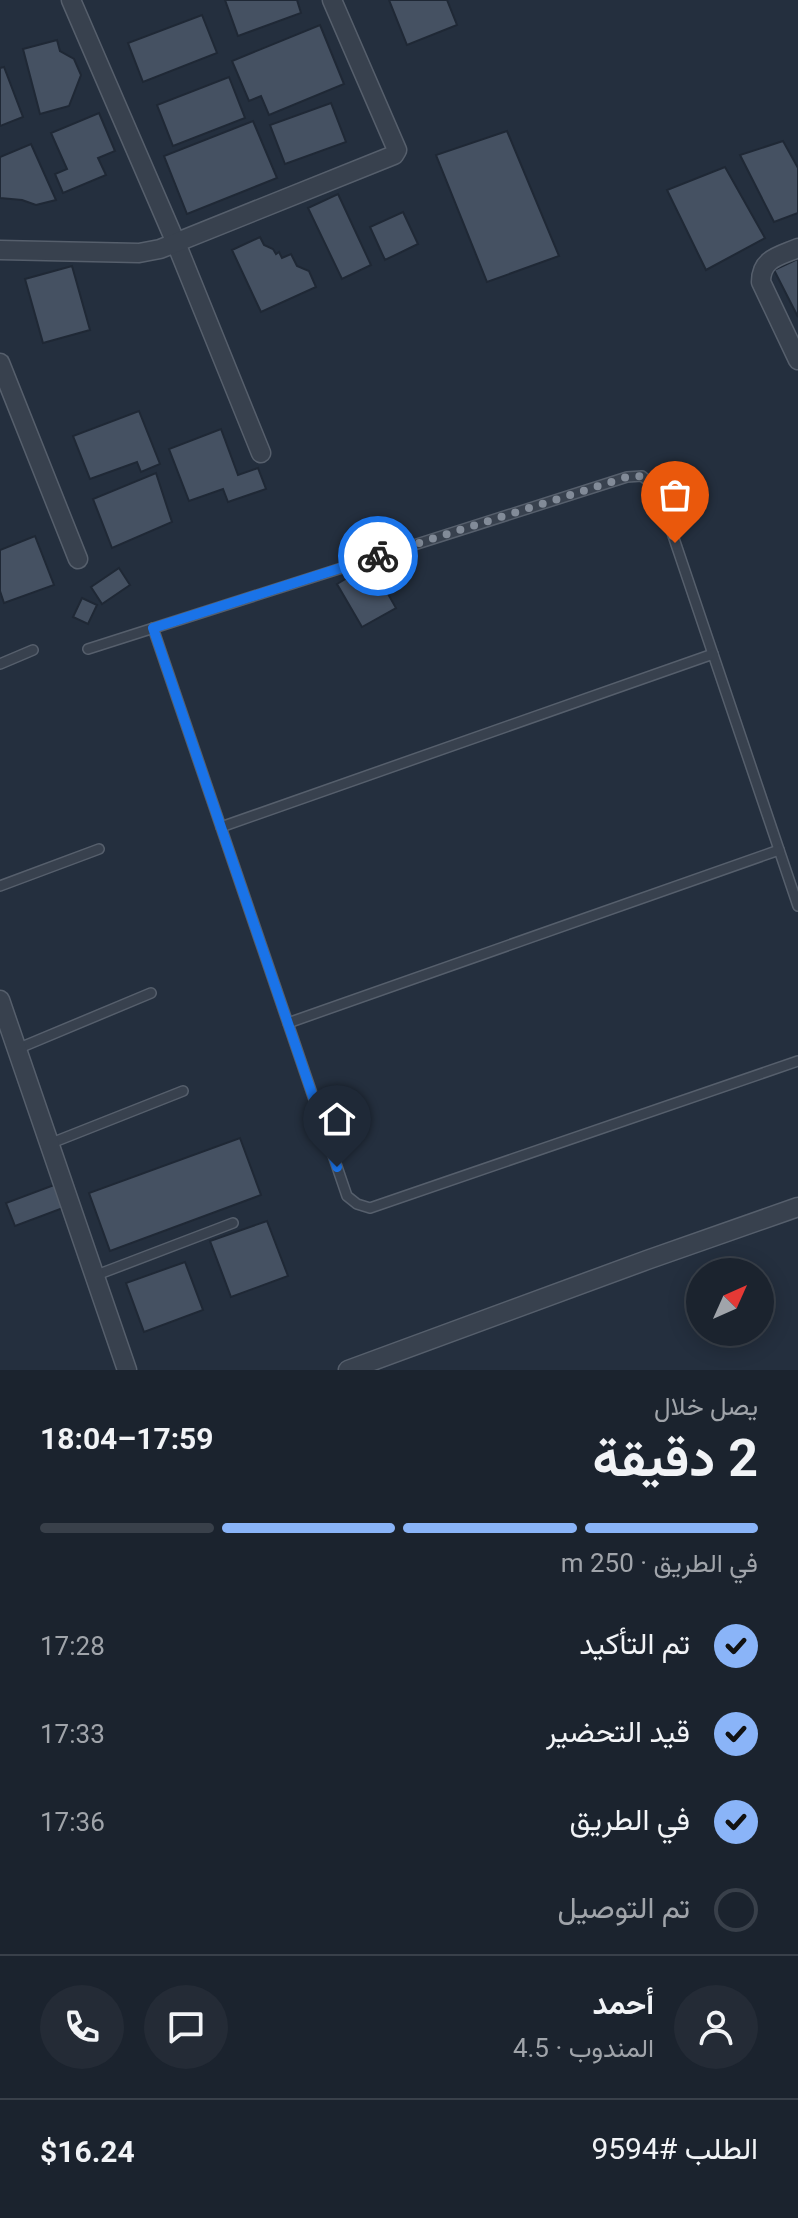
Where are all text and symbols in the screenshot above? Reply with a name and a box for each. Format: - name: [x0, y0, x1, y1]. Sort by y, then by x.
- pin: [641, 461, 709, 543]
- icon: bag: [653, 473, 697, 517]
- courier: [338, 516, 418, 596]
- icon: bike: [356, 534, 400, 578]
- pin: [303, 1085, 371, 1167]
- icon: home: [315, 1097, 359, 1141]
- north arrow: [686, 1258, 774, 1346]
- map controls: [686, 1258, 774, 1346]
- text: يصل خلال: [654, 1391, 758, 1421]
- text: 17:59–18:04: [40, 1421, 214, 1456]
- text: 2 دقيقة: [593, 1428, 758, 1489]
- text: في الطريق · 250 m: [561, 1548, 758, 1578]
- icon: check: [714, 1624, 758, 1668]
- text: تم التأكيد: [579, 1626, 690, 1661]
- text: 17:28: [40, 1631, 105, 1661]
- icon: check: [714, 1712, 758, 1756]
- text: قيد التحضير: [546, 1714, 690, 1749]
- text: 17:33: [40, 1719, 105, 1749]
- icon: check: [714, 1800, 758, 1844]
- text: في الطريق: [569, 1802, 690, 1837]
- text: 17:36: [40, 1807, 105, 1837]
- text: تم التوصيل: [558, 1890, 690, 1925]
- button: phone: [40, 1985, 124, 2069]
- button: chat: [144, 1985, 228, 2069]
- button: person: [674, 1985, 758, 2069]
- text: أحمد: [592, 1986, 654, 2021]
- text: المندوب · 4.5: [513, 2033, 654, 2063]
- text: الطلب #9594: [591, 2131, 758, 2166]
- text: $16.24: [40, 2134, 135, 2169]

